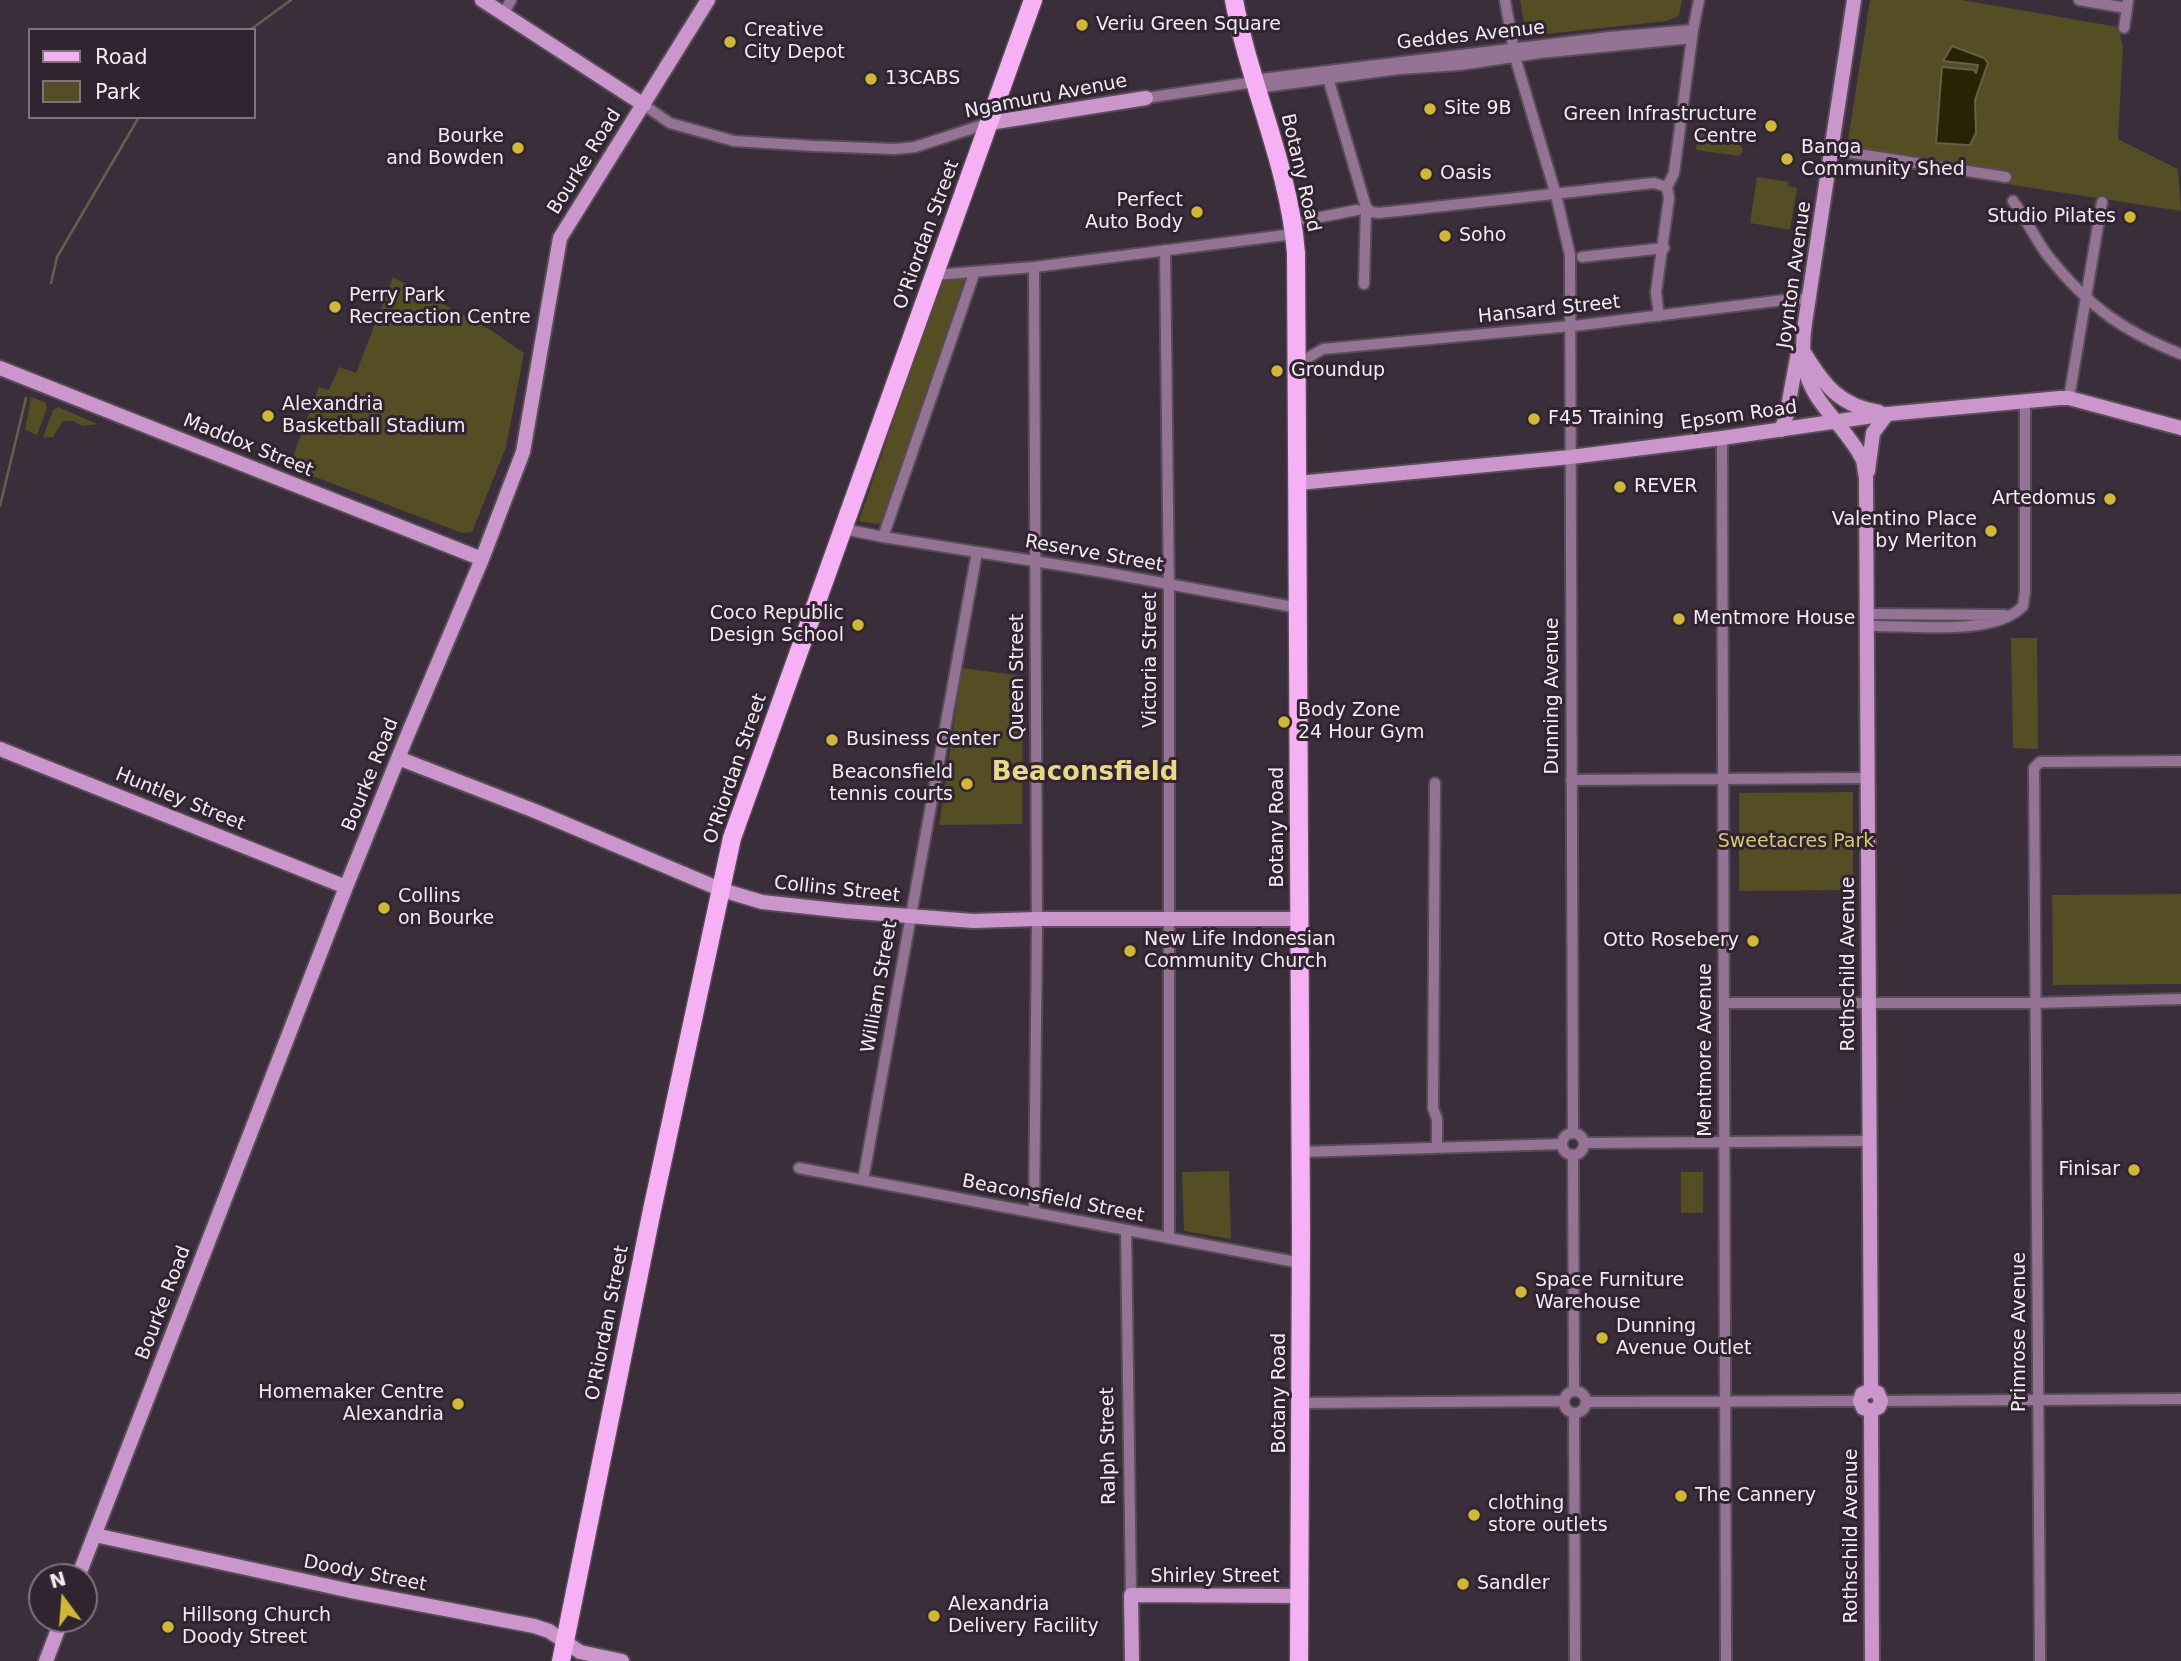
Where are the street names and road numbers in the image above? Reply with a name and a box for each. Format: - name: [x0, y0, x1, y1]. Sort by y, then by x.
- street label: Geddes Avenue: [1396, 17, 1546, 55]
- street label: Ngamuru Avenue: [963, 70, 1129, 124]
- street label: Bourke Road: [543, 105, 627, 219]
- street label: Botany Road: [1275, 112, 1325, 234]
- street label: O'Riordan Street: [889, 157, 965, 313]
- street label: Joynton Avenue: [1773, 200, 1817, 350]
- street label: Hansard Street: [1477, 291, 1621, 329]
- street label: Epsom Road: [1679, 397, 1799, 435]
- street label: Maddox Street: [180, 410, 316, 482]
- street label: Reserve Street: [1023, 531, 1165, 577]
- street label: Victoria Street: [1140, 592, 1162, 728]
- street label: Queen Street: [1007, 614, 1029, 740]
- street label: Dunning Avenue: [1542, 618, 1564, 774]
- street label: O'Riordan Street: [700, 691, 772, 847]
- street label: Bourke Road: [338, 715, 404, 835]
- street label: Huntley Street: [112, 764, 248, 836]
- street label: Botany Road: [1267, 767, 1289, 887]
- street label: Collins Street: [773, 872, 901, 908]
- street label: Rothschild Avenue: [1838, 876, 1860, 1052]
- street label: William Street: [857, 919, 903, 1055]
- street label: Mentmore Avenue: [1695, 963, 1717, 1137]
- street label: Beaconsfield Street: [960, 1170, 1146, 1228]
- street label: Bourke Road: [132, 1243, 196, 1363]
- street label: O'Riordan Street: [582, 1244, 634, 1402]
- street label: Primrose Avenue: [2009, 1252, 2031, 1412]
- street label: Botany Road: [1269, 1333, 1291, 1453]
- street label: Ralph Street: [1097, 1387, 1121, 1505]
- street label: Rothschild Avenue: [1841, 1448, 1863, 1624]
- street label: Doody Street: [301, 1551, 429, 1597]
- street label: Shirley Street: [1150, 1566, 1280, 1588]

